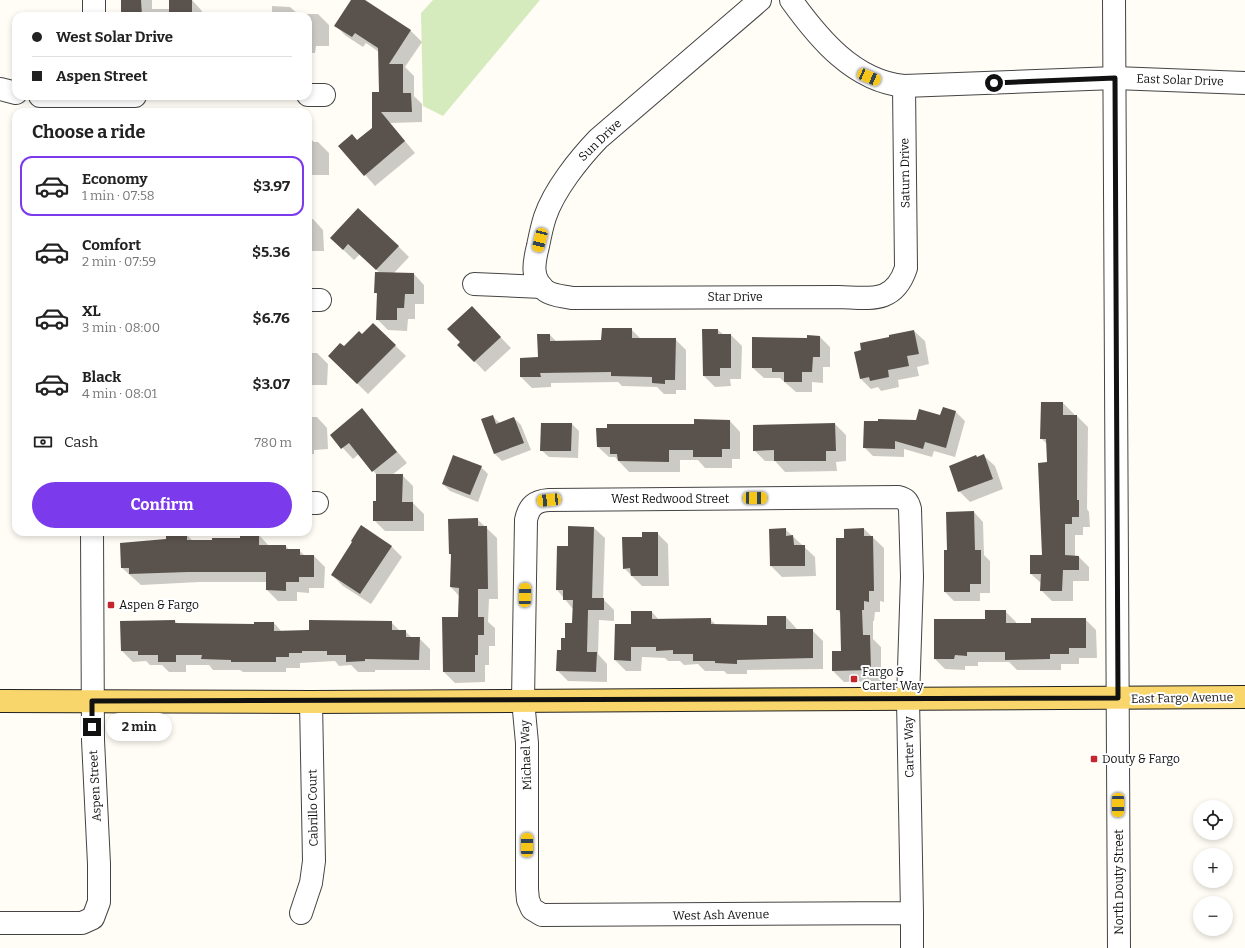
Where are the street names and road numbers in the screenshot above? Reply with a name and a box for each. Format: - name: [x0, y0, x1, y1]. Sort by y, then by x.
- street label: East Solar Drive: [1136, 71, 1224, 89]
- street label: Sun Drive: [576, 116, 624, 164]
- street label: Saturn Drive: [897, 138, 913, 208]
- street label: Star Drive: [707, 290, 763, 304]
- street label: West Redwood Street: [611, 492, 730, 506]
- street label: East Fargo Avenue: [1131, 690, 1233, 706]
- street label: Carter Way: [901, 715, 917, 778]
- street label: Michael Way: [518, 719, 534, 790]
- street label: Aspen Street: [86, 749, 104, 822]
- street label: Cabrillo Court: [305, 769, 321, 847]
- street label: North Douty Street: [1112, 829, 1126, 935]
- street label: West Ash Avenue: [673, 907, 769, 923]

